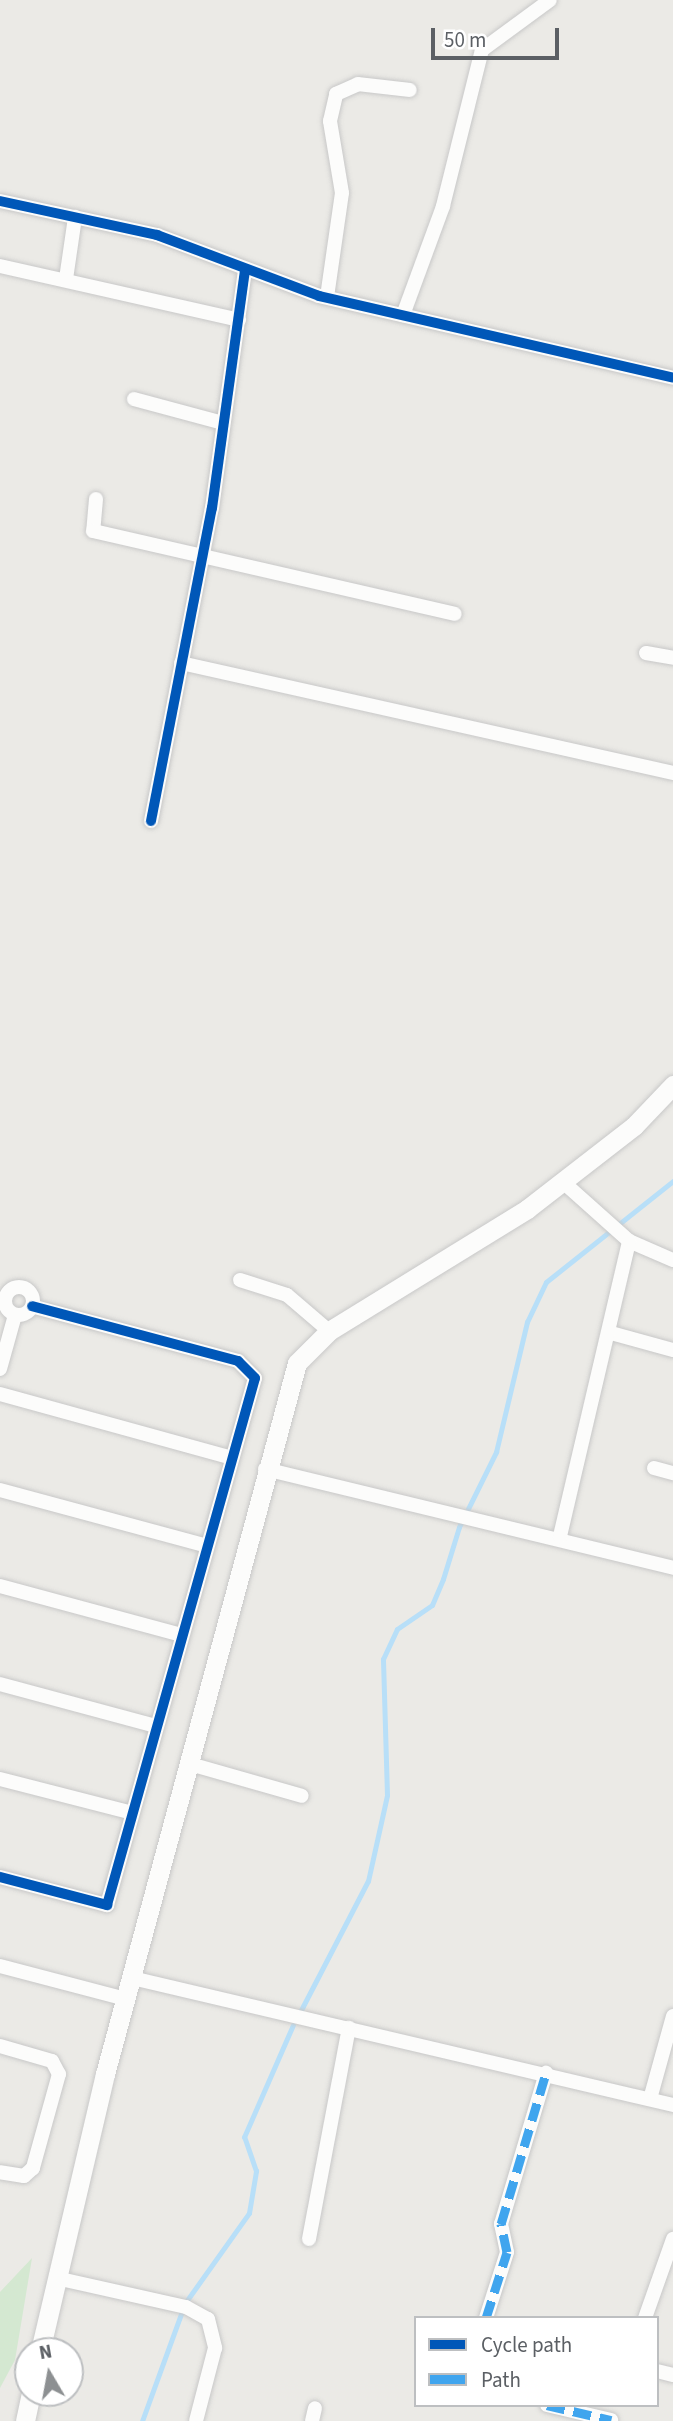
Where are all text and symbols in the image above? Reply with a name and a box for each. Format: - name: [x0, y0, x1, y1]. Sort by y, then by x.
- scale bar: [435, 14, 563, 58]
- text: 50 m: [444, 25, 486, 55]
- legend: [414, 2316, 659, 2407]
- text: Cycle path: [481, 2330, 572, 2360]
- north arrow: [14, 2337, 84, 2407]
- text: N: [37, 2338, 54, 2367]
- text: Path: [481, 2365, 521, 2395]

